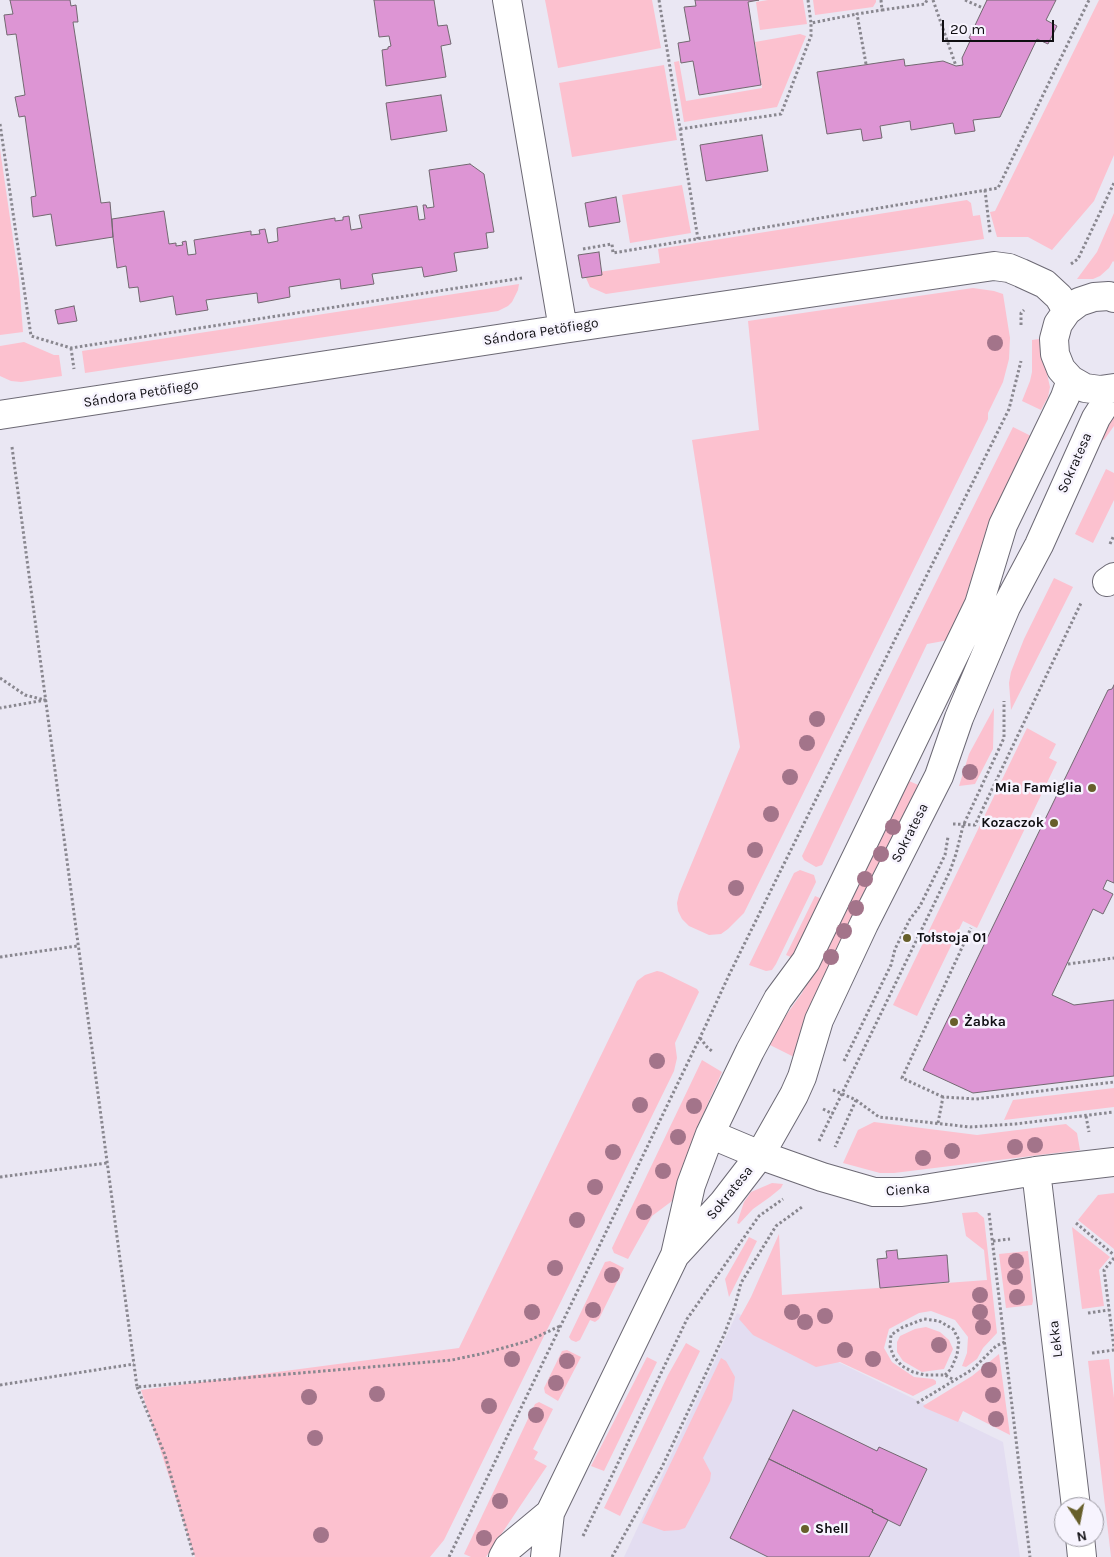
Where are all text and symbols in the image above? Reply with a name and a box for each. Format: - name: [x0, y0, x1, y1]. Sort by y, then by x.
- scale bar: [944, 10, 1056, 42]
- text: 20 m: [950, 20, 985, 38]
- street label: Sándora Petöfiego: [482, 315, 600, 349]
- street label: Sándora Petöfiego: [82, 377, 200, 411]
- street label: Sokratesa: [1054, 430, 1096, 496]
- place label: Mia Famiglia: [995, 780, 1082, 796]
- marker: Mia Famiglia: [1086, 782, 1098, 794]
- street label: Sokratesa: [888, 801, 932, 865]
- place label: Kozaczok: [981, 815, 1044, 831]
- marker: Kozaczok: [1048, 817, 1060, 829]
- place label: Tołstoja 01: [917, 930, 986, 946]
- marker: Tołstoja 01: [901, 932, 913, 944]
- place label: Żabka: [964, 1014, 1006, 1030]
- marker: Żabka: [948, 1016, 960, 1028]
- street label: Sokratesa: [703, 1163, 757, 1223]
- street label: Cienka: [885, 1180, 931, 1200]
- street label: Lekka: [1045, 1320, 1067, 1358]
- north arrow: [1054, 1497, 1104, 1547]
- place label: Shell: [815, 1521, 849, 1537]
- marker: Shell: [799, 1523, 811, 1535]
- text: N: [1075, 1527, 1088, 1546]

